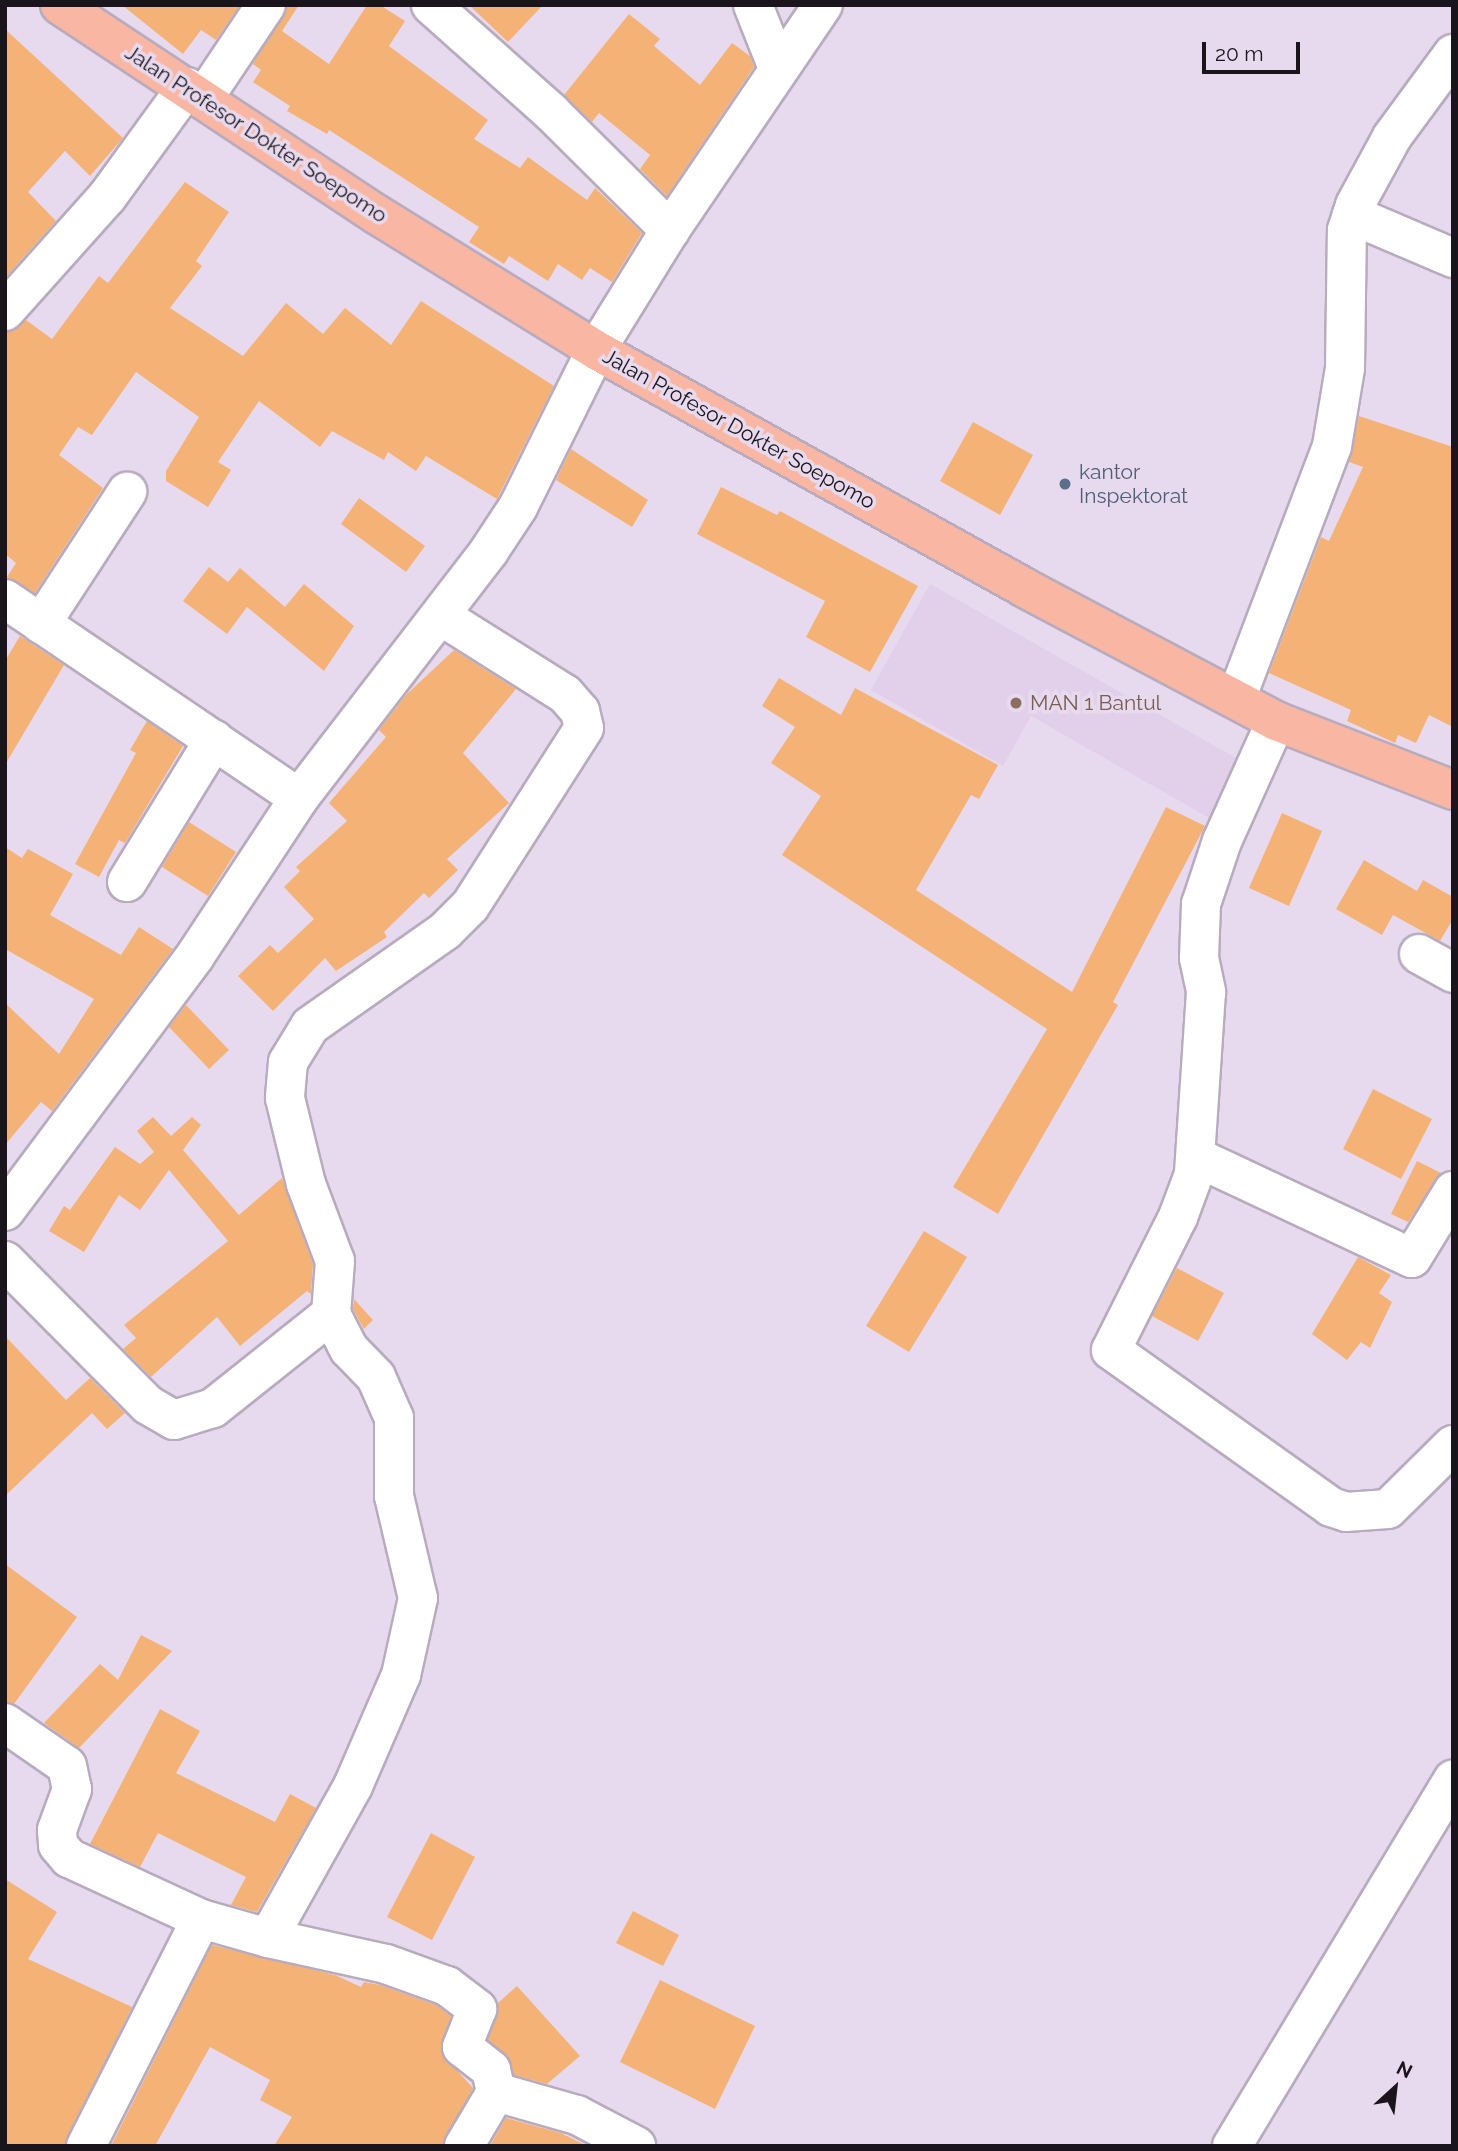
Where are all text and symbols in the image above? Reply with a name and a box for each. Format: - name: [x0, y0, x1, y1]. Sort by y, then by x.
- scale bar: [1206, 28, 1304, 72]
- street label: Jalan Profesor Dokter Soepomo: [120, 40, 392, 228]
- text: 20 m: [1215, 41, 1263, 66]
- street label: Jalan Profesor Dokter Soepomo: [598, 343, 880, 515]
- place label: kantor Inspektorat: [1079, 459, 1188, 509]
- marker: kantor Inspektorat: [1057, 476, 1073, 492]
- place label: MAN 1 Bantul: [1030, 690, 1161, 716]
- marker: MAN 1 Bantul: [1008, 695, 1024, 711]
- north arrow: [1360, 2053, 1430, 2123]
- text: N: [1393, 2056, 1416, 2082]

